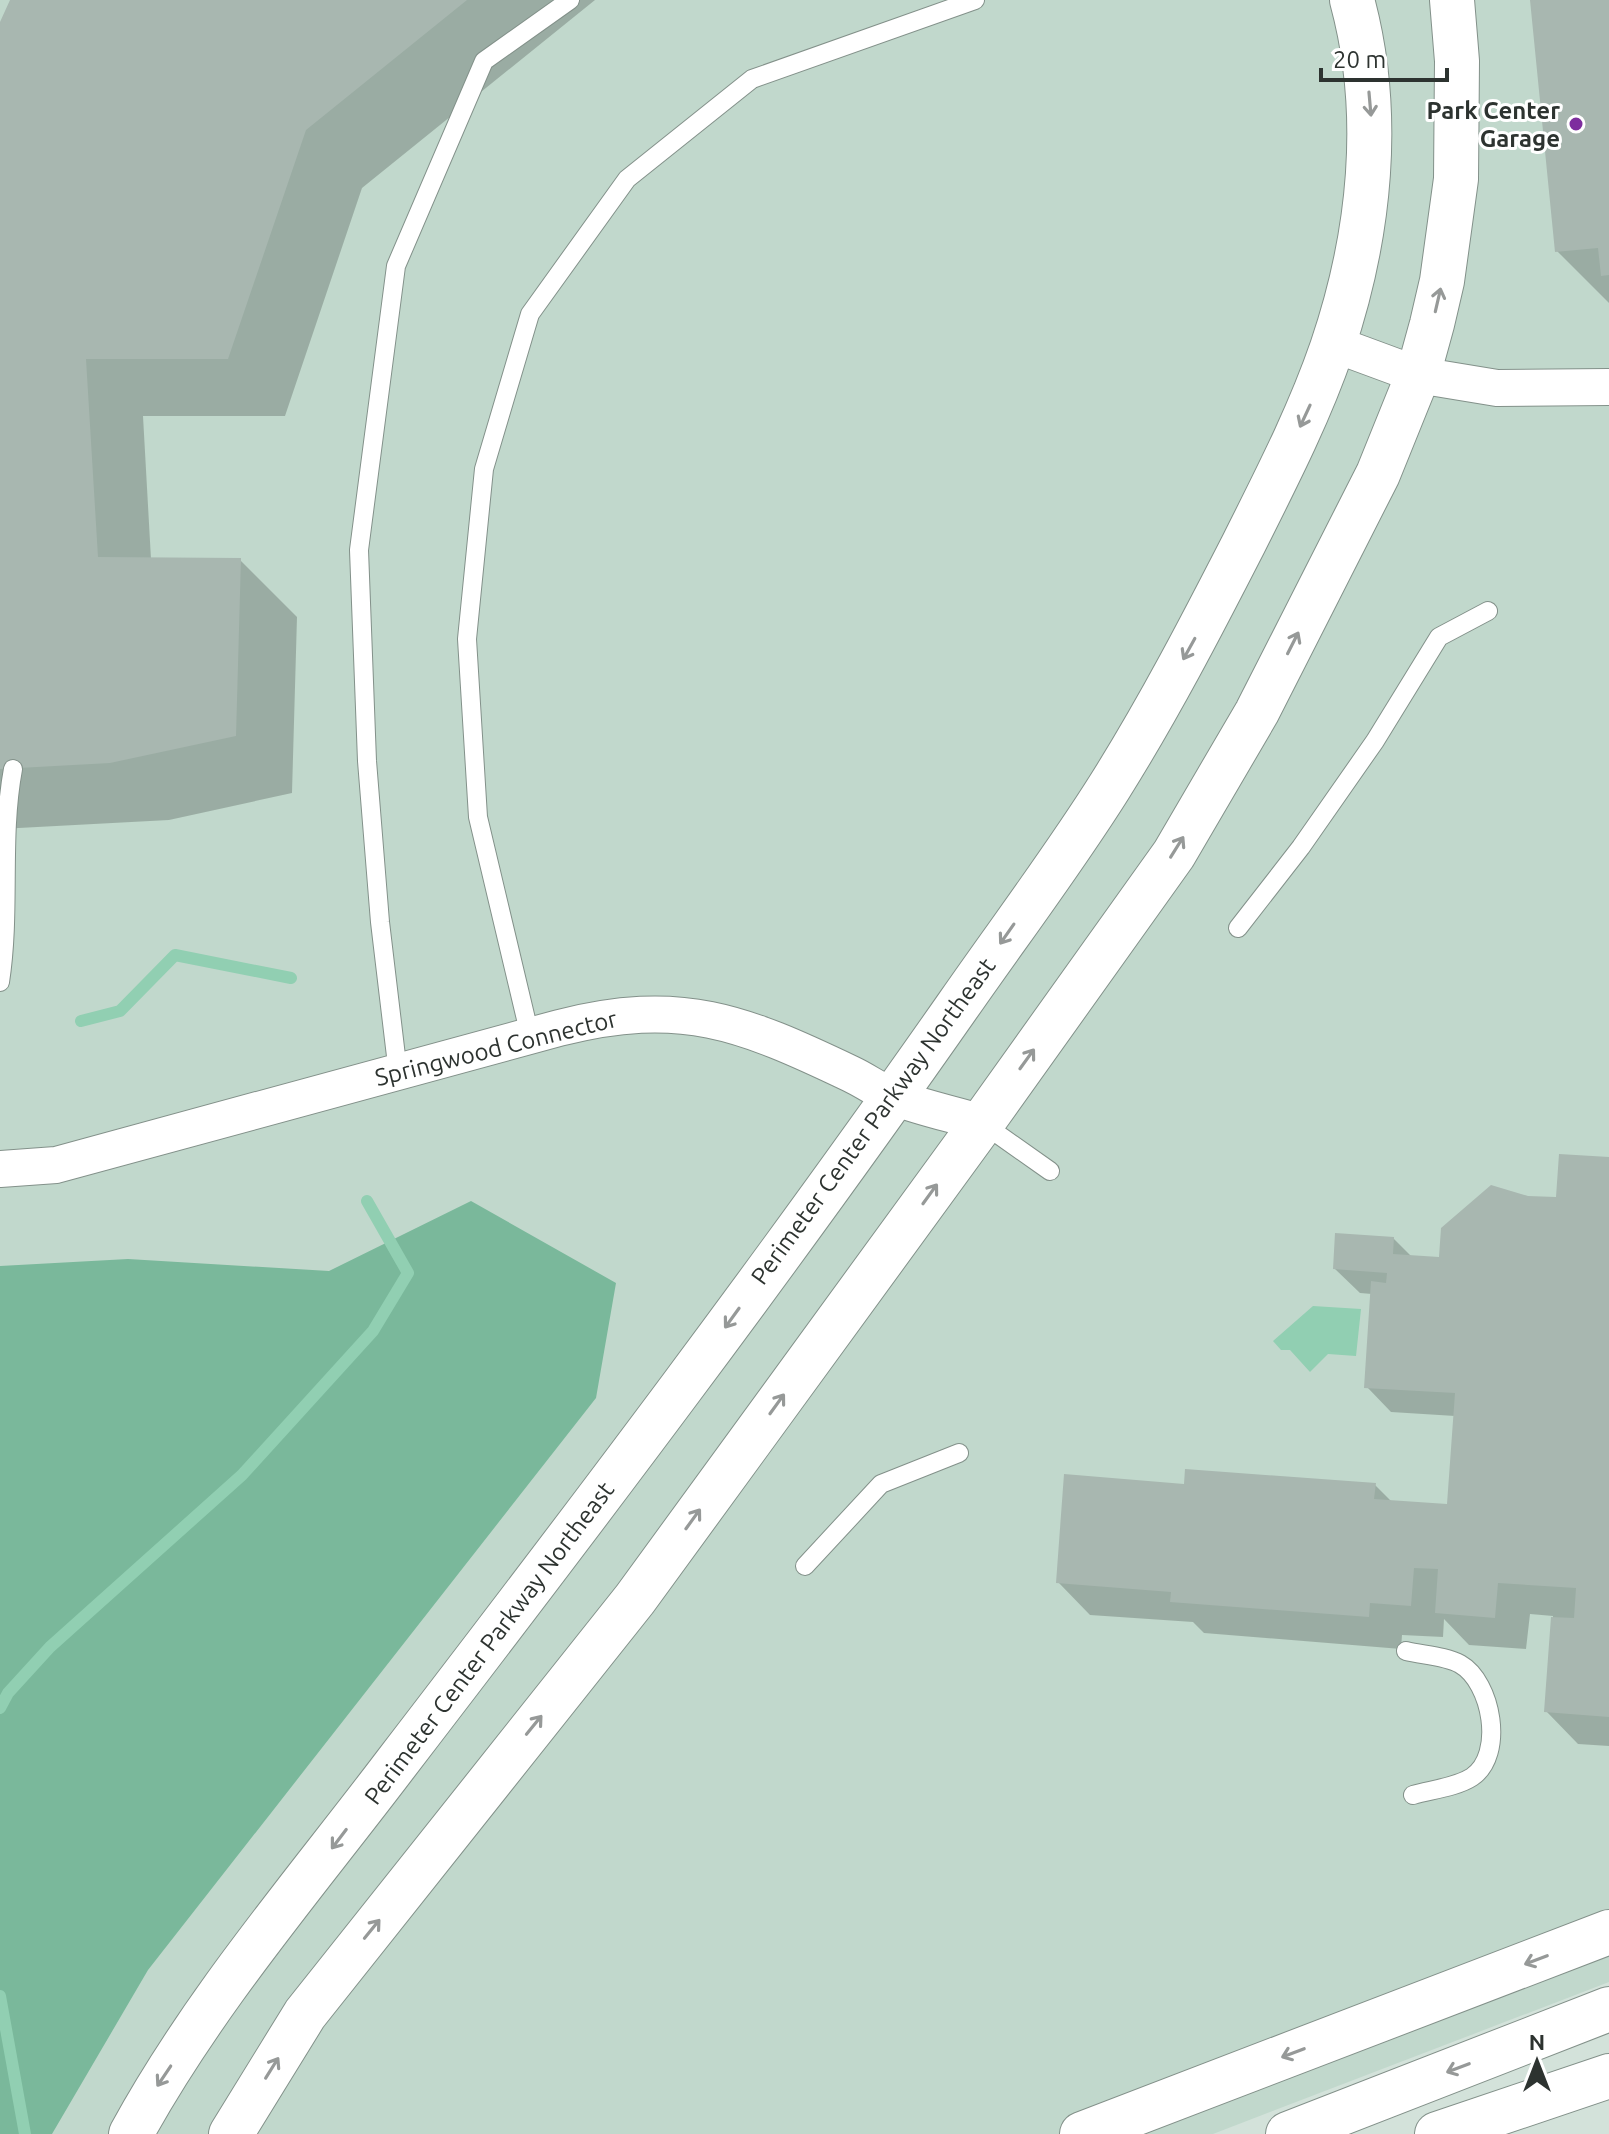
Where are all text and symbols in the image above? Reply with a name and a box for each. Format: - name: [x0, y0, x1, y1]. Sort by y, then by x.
- scale bar: [1321, 32, 1447, 82]
- text: 20 m: [1333, 46, 1386, 73]
- one-way arrow: [1362, 90, 1377, 117]
- place label: Park Center Garage: [1427, 97, 1560, 152]
- marker: Park Center Garage: [1567, 115, 1585, 133]
- one-way arrow: [1431, 287, 1446, 313]
- one-way arrow: [1297, 404, 1312, 428]
- one-way arrow: [1285, 631, 1301, 655]
- one-way arrow: [1181, 637, 1197, 660]
- one-way arrow: [1170, 836, 1186, 859]
- one-way arrow: [999, 923, 1015, 945]
- street label: Perimeter Center Parkway Northeast: [746, 952, 1001, 1289]
- street label: Springwood Connector: [372, 1005, 620, 1091]
- one-way arrow: [1019, 1049, 1035, 1071]
- one-way arrow: [922, 1183, 939, 1205]
- one-way arrow: [723, 1307, 740, 1328]
- one-way arrow: [769, 1393, 785, 1415]
- street label: Perimeter Center Parkway Northeast: [359, 1476, 619, 1810]
- one-way arrow: [685, 1509, 701, 1531]
- one-way arrow: [526, 1715, 543, 1736]
- one-way arrow: [331, 1828, 348, 1849]
- one-way arrow: [364, 1919, 381, 1940]
- one-way arrow: [1524, 1954, 1549, 1968]
- north arrow: [1497, 2022, 1577, 2102]
- text: N: [1529, 2029, 1545, 2054]
- one-way arrow: [1281, 2047, 1306, 2061]
- one-way arrow: [263, 2057, 280, 2079]
- one-way arrow: [1446, 2062, 1471, 2076]
- one-way arrow: [156, 2064, 172, 2086]

